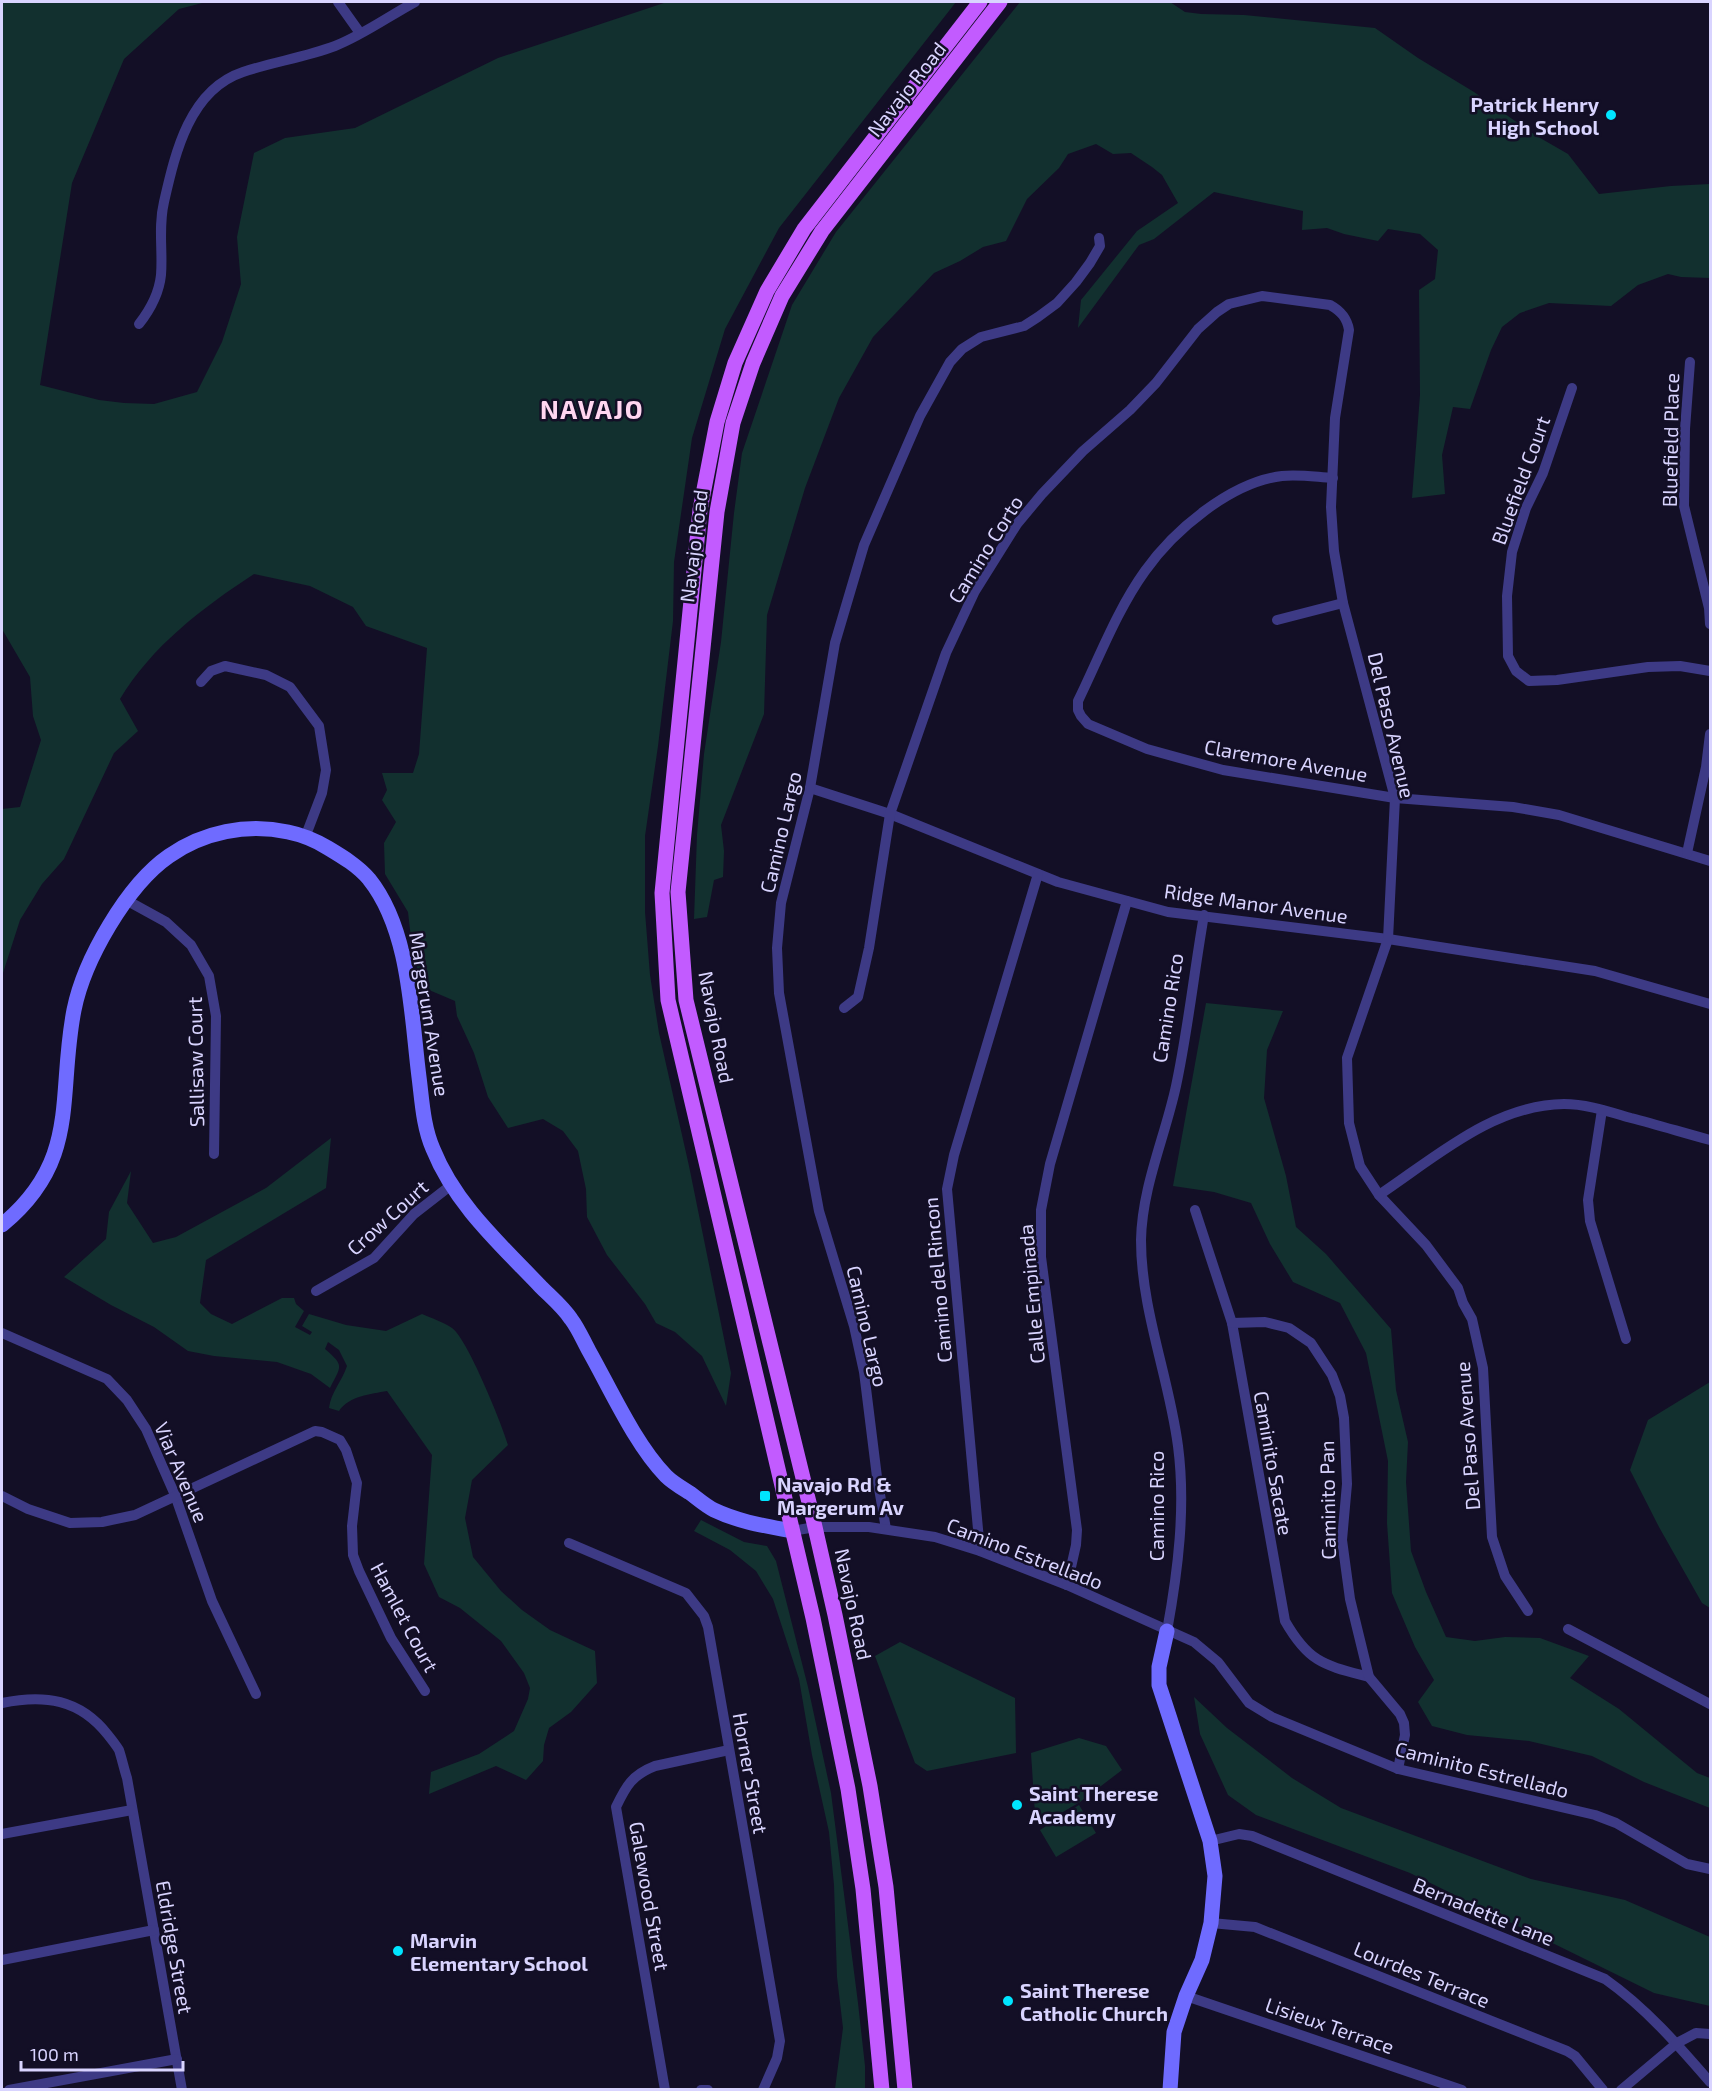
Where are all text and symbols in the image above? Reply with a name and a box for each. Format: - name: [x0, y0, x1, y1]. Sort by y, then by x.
- street label: Navajo Road: [862, 37, 950, 141]
- place label: Patrick Henry High School: [1471, 92, 1600, 139]
- marker: Patrick Henry High School: [1604, 108, 1618, 122]
- street label: Bluefield Place: [1657, 373, 1683, 507]
- district label: NAVAJO: [540, 393, 644, 424]
- street label: Bluefield Court: [1486, 412, 1554, 548]
- street label: Navajo Road: [674, 488, 712, 604]
- street label: Camino Corto: [942, 491, 1028, 607]
- street label: Del Paso Avenue: [1364, 650, 1420, 800]
- street label: Claremore Avenue: [1203, 734, 1369, 786]
- street label: Camino Largo: [754, 769, 806, 895]
- street label: Ridge Manor Avenue: [1163, 878, 1349, 928]
- street label: Margerum Avenue: [405, 930, 455, 1098]
- street label: Camino Rico: [1146, 951, 1188, 1065]
- street label: Navajo Road: [694, 969, 740, 1085]
- street label: Sallisaw Court: [182, 996, 208, 1127]
- street label: Crow Court: [342, 1174, 433, 1260]
- street label: Camino del Rincon: [918, 1196, 956, 1364]
- street label: Calle Empinada: [1013, 1223, 1049, 1365]
- street label: Camino Largo: [842, 1263, 894, 1389]
- street label: Del Paso Avenue: [1450, 1361, 1484, 1511]
- street label: Caminito Sacate: [1249, 1389, 1299, 1537]
- street label: Viar Avenue: [150, 1418, 214, 1526]
- street label: Caminito Pan: [1314, 1440, 1340, 1560]
- street label: Camino Rico: [1144, 1451, 1168, 1561]
- place label: Navajo Rd & Margerum Av: [777, 1472, 904, 1519]
- marker: Navajo Rd & Margerum Av: [758, 1489, 772, 1503]
- street label: Camino Estrellado: [943, 1512, 1107, 1594]
- street label: Navajo Road: [830, 1546, 878, 1662]
- street label: Hamlet Court: [366, 1558, 444, 1676]
- street label: Horner Street: [729, 1710, 774, 1836]
- street label: Caminito Estrellado: [1393, 1736, 1571, 1802]
- place label: Saint Therese Academy: [1029, 1781, 1159, 1829]
- marker: Saint Therese Academy: [1010, 1798, 1024, 1812]
- street label: Galewood Street: [625, 1820, 675, 1973]
- street label: Bernadette Lane: [1410, 1872, 1558, 1950]
- street label: Eldridge Street: [151, 1878, 199, 2016]
- place label: Marvin Elementary School: [410, 1928, 588, 1976]
- street label: Lourdes Terrace: [1350, 1936, 1494, 2012]
- marker: Marvin Elementary School: [391, 1944, 405, 1958]
- place label: Saint Therese Catholic Church: [1020, 1978, 1168, 2025]
- street label: Lisieux Terrace: [1262, 1992, 1398, 2058]
- marker: Saint Therese Catholic Church: [1001, 1994, 1015, 2008]
- scale bar: [21, 2034, 183, 2072]
- text: 100 m: [30, 2043, 79, 2065]

